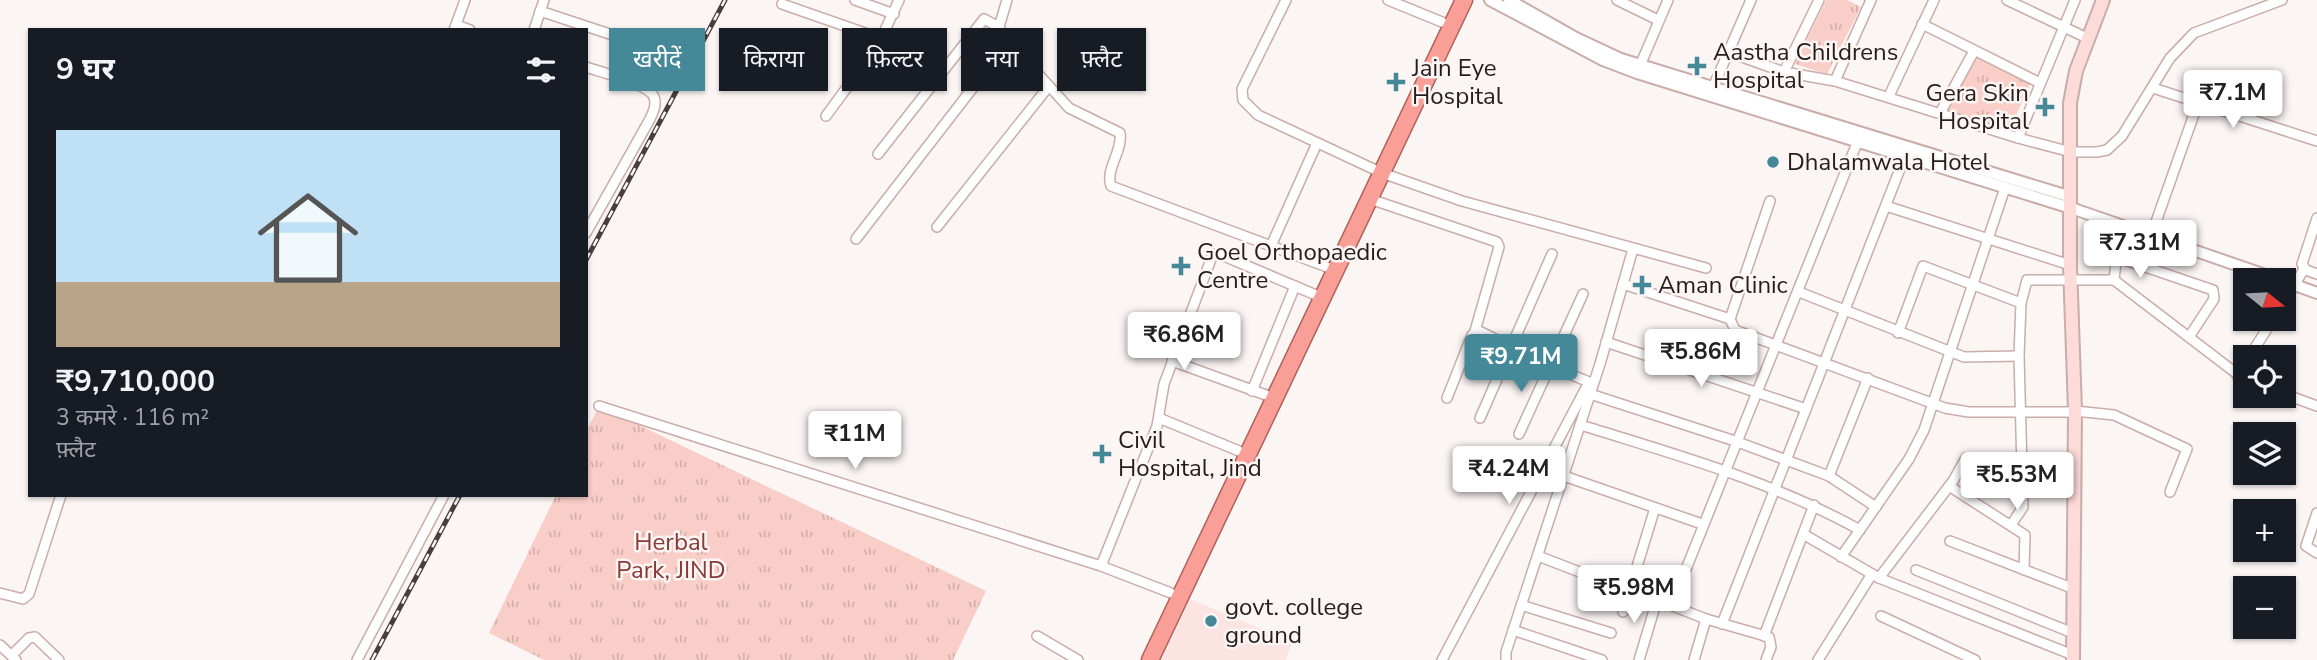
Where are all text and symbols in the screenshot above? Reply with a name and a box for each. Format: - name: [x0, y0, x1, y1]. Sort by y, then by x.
- chip: खरीदें: [609, 28, 705, 91]
- chip: किराया: [719, 28, 828, 91]
- chip: फ़िल्टर: [842, 28, 947, 91]
- chip: नया: [961, 28, 1043, 91]
- chip: फ़्लैट: [1057, 28, 1146, 91]
- place label: Aastha Childrens Hospital: [1713, 36, 1898, 96]
- text: 9 घर: [56, 49, 115, 90]
- icon: filters: [522, 51, 560, 89]
- place label: Jain Eye Hospital: [1411, 52, 1503, 112]
- marker: Aastha Childrens Hospital: [1687, 56, 1707, 76]
- pin: ₹7.1M: [2184, 71, 2282, 130]
- marker: Jain Eye Hospital: [1386, 72, 1406, 92]
- place label: Gera Skin Hospital: [1925, 77, 2029, 137]
- text: ₹7.1M: [2199, 77, 2267, 108]
- marker: Gera Skin Hospital: [2035, 97, 2055, 117]
- place label: Dhalamwala Hotel: [1787, 146, 1990, 178]
- marker: Dhalamwala Hotel: [1765, 154, 1781, 170]
- icon: home: [245, 175, 371, 301]
- pin: ₹7.31M: [2083, 220, 2197, 280]
- text: ₹7.31M: [2100, 227, 2180, 258]
- place label: Goel Orthopaedic Centre: [1197, 236, 1387, 296]
- marker: Goel Orthopaedic Centre: [1171, 256, 1191, 276]
- north arrow: [2233, 268, 2296, 331]
- map controls: [2233, 268, 2296, 639]
- place label: Aman Clinic: [1658, 269, 1788, 301]
- marker: Aman Clinic: [1632, 275, 1652, 295]
- pin: ₹6.86M: [1127, 312, 1241, 372]
- text: ₹6.86M: [1144, 319, 1224, 350]
- pin: ₹5.86M: [1644, 330, 1758, 389]
- pin: ₹9.71M: [1464, 334, 1578, 394]
- text: ₹5.86M: [1661, 336, 1741, 367]
- text: ₹9.71M: [1481, 341, 1561, 372]
- button: locate: [2233, 345, 2296, 408]
- text: ₹9,710,000: [56, 361, 215, 402]
- text: 3 कमरे · 116 m²: [56, 402, 209, 433]
- pin: ₹11M: [814, 412, 896, 471]
- text: ₹11M: [824, 418, 886, 449]
- button: layers: [2233, 422, 2296, 485]
- place label: Civil Hospital, Jind: [1118, 424, 1262, 484]
- text: फ़्लैट: [56, 434, 96, 465]
- marker: Civil Hospital, Jind: [1092, 444, 1112, 464]
- pin: ₹4.24M: [1452, 447, 1566, 506]
- pin: ₹5.53M: [1960, 452, 2074, 512]
- text: ₹4.24M: [1469, 453, 1549, 484]
- text: ₹5.53M: [1977, 459, 2057, 490]
- button: +: [2233, 499, 2296, 562]
- park label: Herbal Park, JIND: [616, 526, 726, 586]
- pin: ₹5.98M: [1577, 566, 1691, 625]
- text: ₹5.98M: [1594, 572, 1674, 603]
- button: −: [2233, 576, 2296, 639]
- place label: govt. college ground: [1225, 591, 1363, 651]
- marker: govt. college ground: [1203, 613, 1219, 629]

